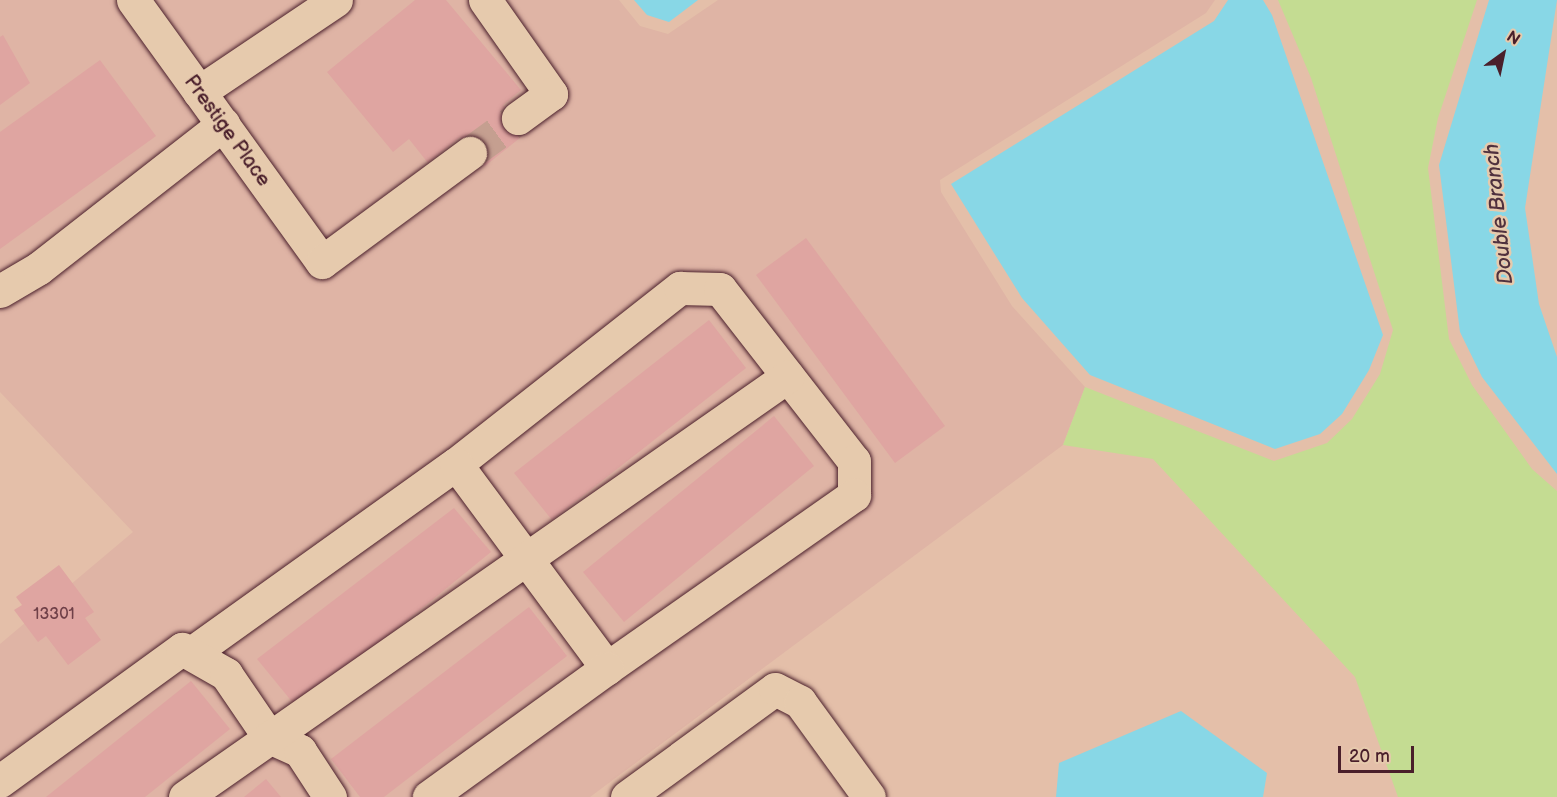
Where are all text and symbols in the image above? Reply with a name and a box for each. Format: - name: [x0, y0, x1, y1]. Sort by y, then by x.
- north arrow: [1473, 24, 1533, 84]
- text: N: [1503, 27, 1523, 50]
- street label: Prestige Place: [179, 71, 275, 191]
- water label: Double Branch: [1479, 142, 1519, 286]
- house number: 13301: [33, 605, 75, 625]
- scale bar: [1341, 734, 1418, 772]
- text: 20 m: [1349, 746, 1390, 767]

